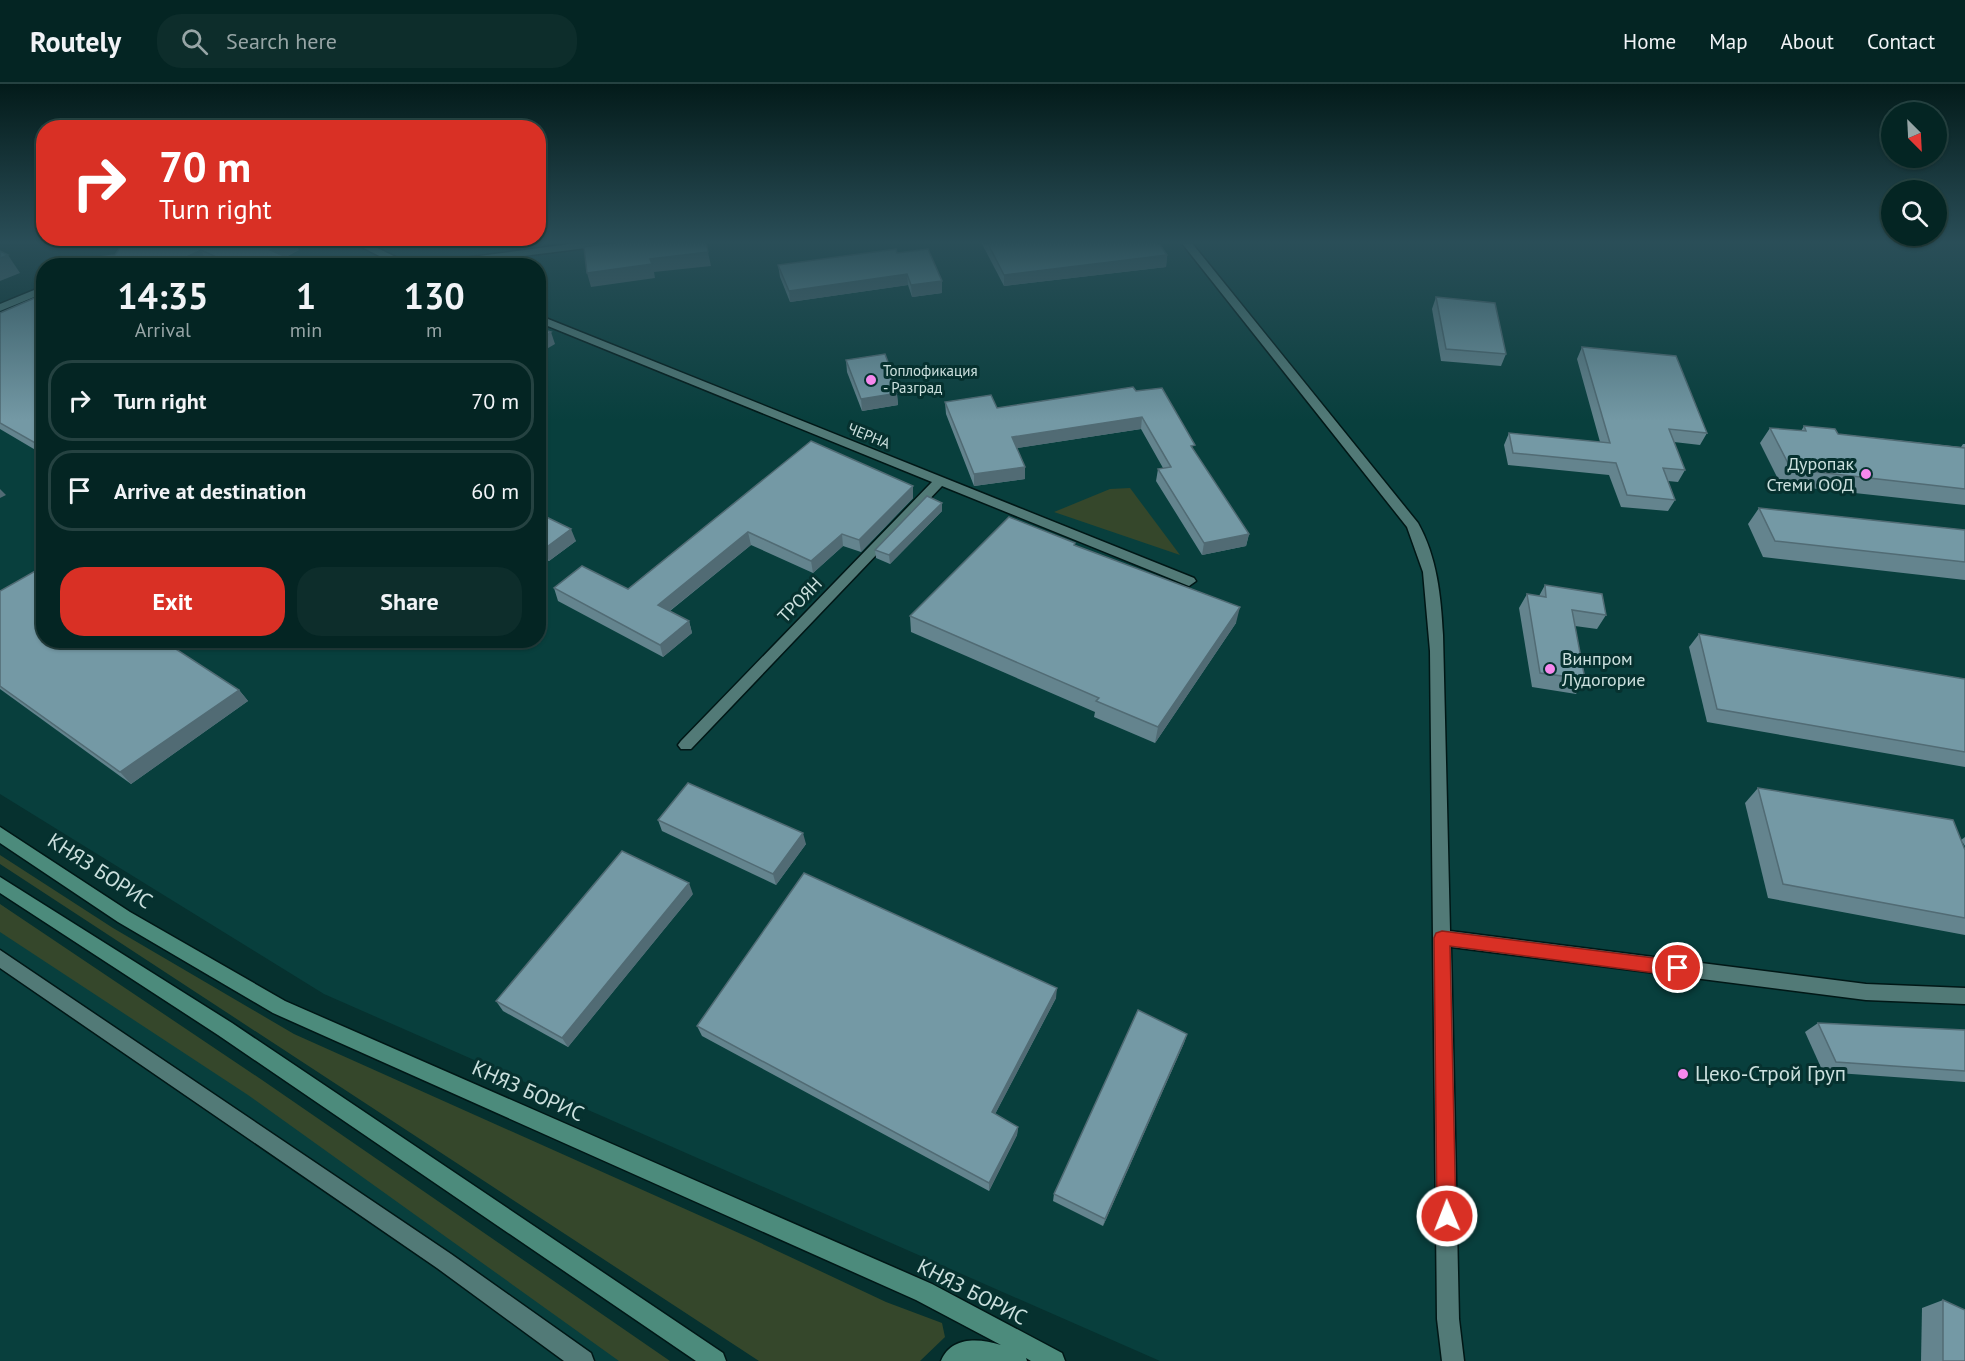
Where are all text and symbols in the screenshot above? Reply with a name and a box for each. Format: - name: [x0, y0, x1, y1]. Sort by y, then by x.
- search box: [157, 14, 577, 68]
- text: Routely: [30, 23, 121, 60]
- icon: search: [178, 25, 211, 58]
- text: Search here: [226, 27, 337, 55]
- text: Home: [1623, 28, 1676, 55]
- text: Map: [1709, 28, 1748, 55]
- text: About: [1781, 28, 1834, 55]
- text: Contact: [1867, 28, 1935, 55]
- north arrow: [1881, 102, 1947, 168]
- map controls: [1881, 102, 1947, 246]
- text: 70 m: [159, 139, 251, 194]
- icon: right: [60, 144, 138, 222]
- button: search: [1881, 180, 1947, 246]
- text: Turn right: [159, 192, 272, 226]
- text: 14:35: [117, 272, 209, 319]
- text: 1: [296, 272, 316, 319]
- text: 130: [404, 272, 465, 319]
- text: Arrival: [135, 317, 191, 343]
- text: min: [290, 317, 322, 343]
- text: m: [426, 317, 442, 343]
- place label: Топлофикация - Разград: [883, 361, 978, 397]
- marker: Топлофикация - Разград: [864, 373, 878, 387]
- icon: right: [63, 384, 96, 417]
- text: Turn right: [114, 387, 206, 415]
- text: 70 m: [471, 387, 519, 415]
- street label: ЧЕРНА: [845, 418, 894, 453]
- place label: Дуропак Стеми ООД: [1767, 452, 1854, 496]
- marker: Дуропак Стеми ООД: [1859, 467, 1873, 481]
- icon: arrive: [63, 474, 96, 507]
- text: Arrive at destination: [114, 477, 306, 505]
- text: 60 m: [471, 477, 519, 505]
- button: Exit: [60, 567, 285, 636]
- button: Share: [297, 567, 522, 636]
- street label: ТРОЯН: [772, 572, 827, 627]
- place label: Винпром Лудогорие: [1561, 647, 1645, 691]
- marker: Винпром Лудогорие: [1543, 662, 1557, 676]
- street label: КНЯЗ БОРИС: [43, 827, 158, 915]
- pin: [1652, 942, 1703, 993]
- icon: arrive: [1661, 951, 1694, 984]
- street label: КНЯЗ БОРИС: [468, 1054, 588, 1127]
- place label: Цеко-Строй Груп: [1695, 1060, 1846, 1087]
- marker: Цеко-Строй Груп: [1676, 1067, 1690, 1081]
- position arrow: [1415, 1184, 1479, 1248]
- street label: КНЯЗ БОРИС: [913, 1252, 1032, 1331]

